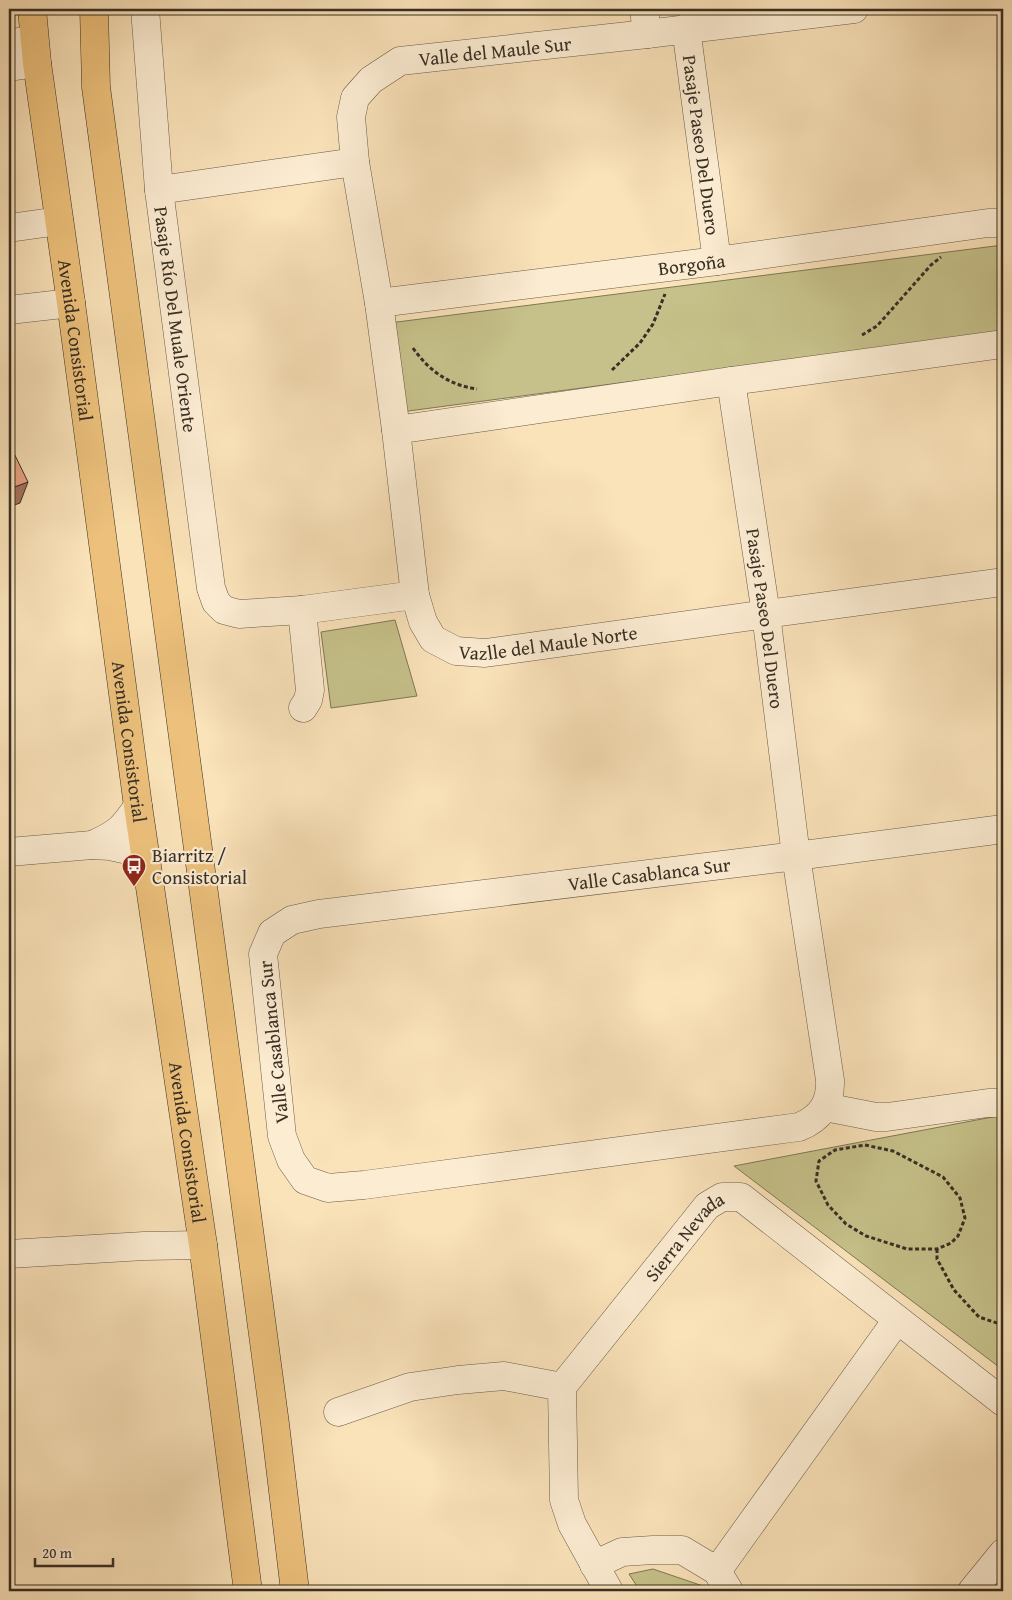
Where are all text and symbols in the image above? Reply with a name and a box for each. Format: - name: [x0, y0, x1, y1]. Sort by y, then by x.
- street label: Valle del Maule Sur: [417, 29, 573, 73]
- street label: Pasaje Paseo Del Duero: [676, 53, 727, 237]
- street label: Pasaje Río Del Muale Oriente: [147, 205, 205, 434]
- street label: Borgoña: [657, 246, 727, 282]
- street label: Avenida Consistorial: [51, 257, 101, 423]
- street label: Pasaje Paseo Del Duero: [739, 527, 792, 710]
- street label: Vazlle del Maule Norte: [458, 618, 639, 667]
- street label: Avenida Consistorial: [105, 659, 154, 824]
- place label: Biarritz / Consistorial: [152, 841, 247, 891]
- street label: Valle Casablanca Sur: [566, 850, 732, 898]
- bus stop icon: Biarritz / Consistorial: [121, 853, 147, 887]
- street label: Valle Casablanca Sur: [251, 959, 295, 1125]
- street label: Avenida Consistorial: [162, 1060, 214, 1225]
- street label: Sierra Nevada: [638, 1185, 729, 1287]
- scale bar: [35, 1535, 112, 1567]
- text: 20 m: [42, 1542, 73, 1563]

